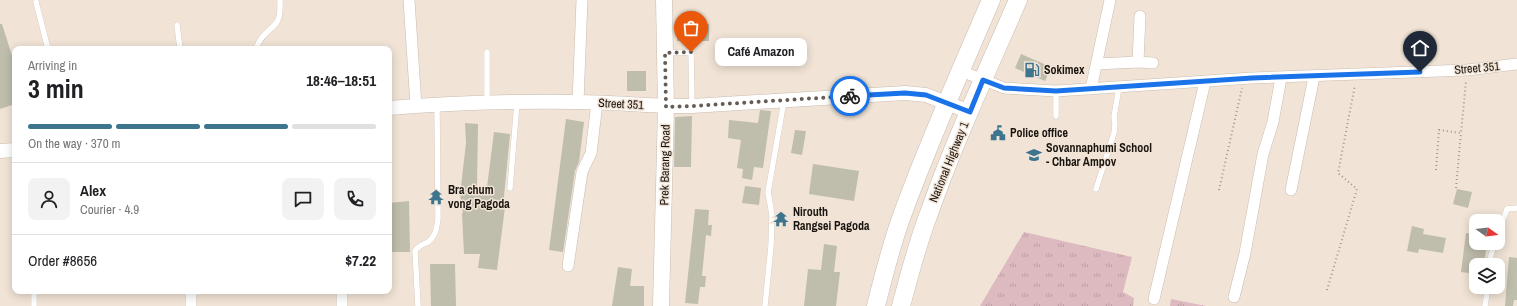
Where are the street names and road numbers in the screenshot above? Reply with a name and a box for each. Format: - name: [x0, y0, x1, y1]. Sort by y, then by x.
- street label: Street 351: [1454, 58, 1501, 78]
- street label: Street 351: [598, 95, 645, 113]
- street label: National Highway 1: [925, 119, 973, 205]
- street label: Prek Barang Road: [656, 124, 674, 206]

